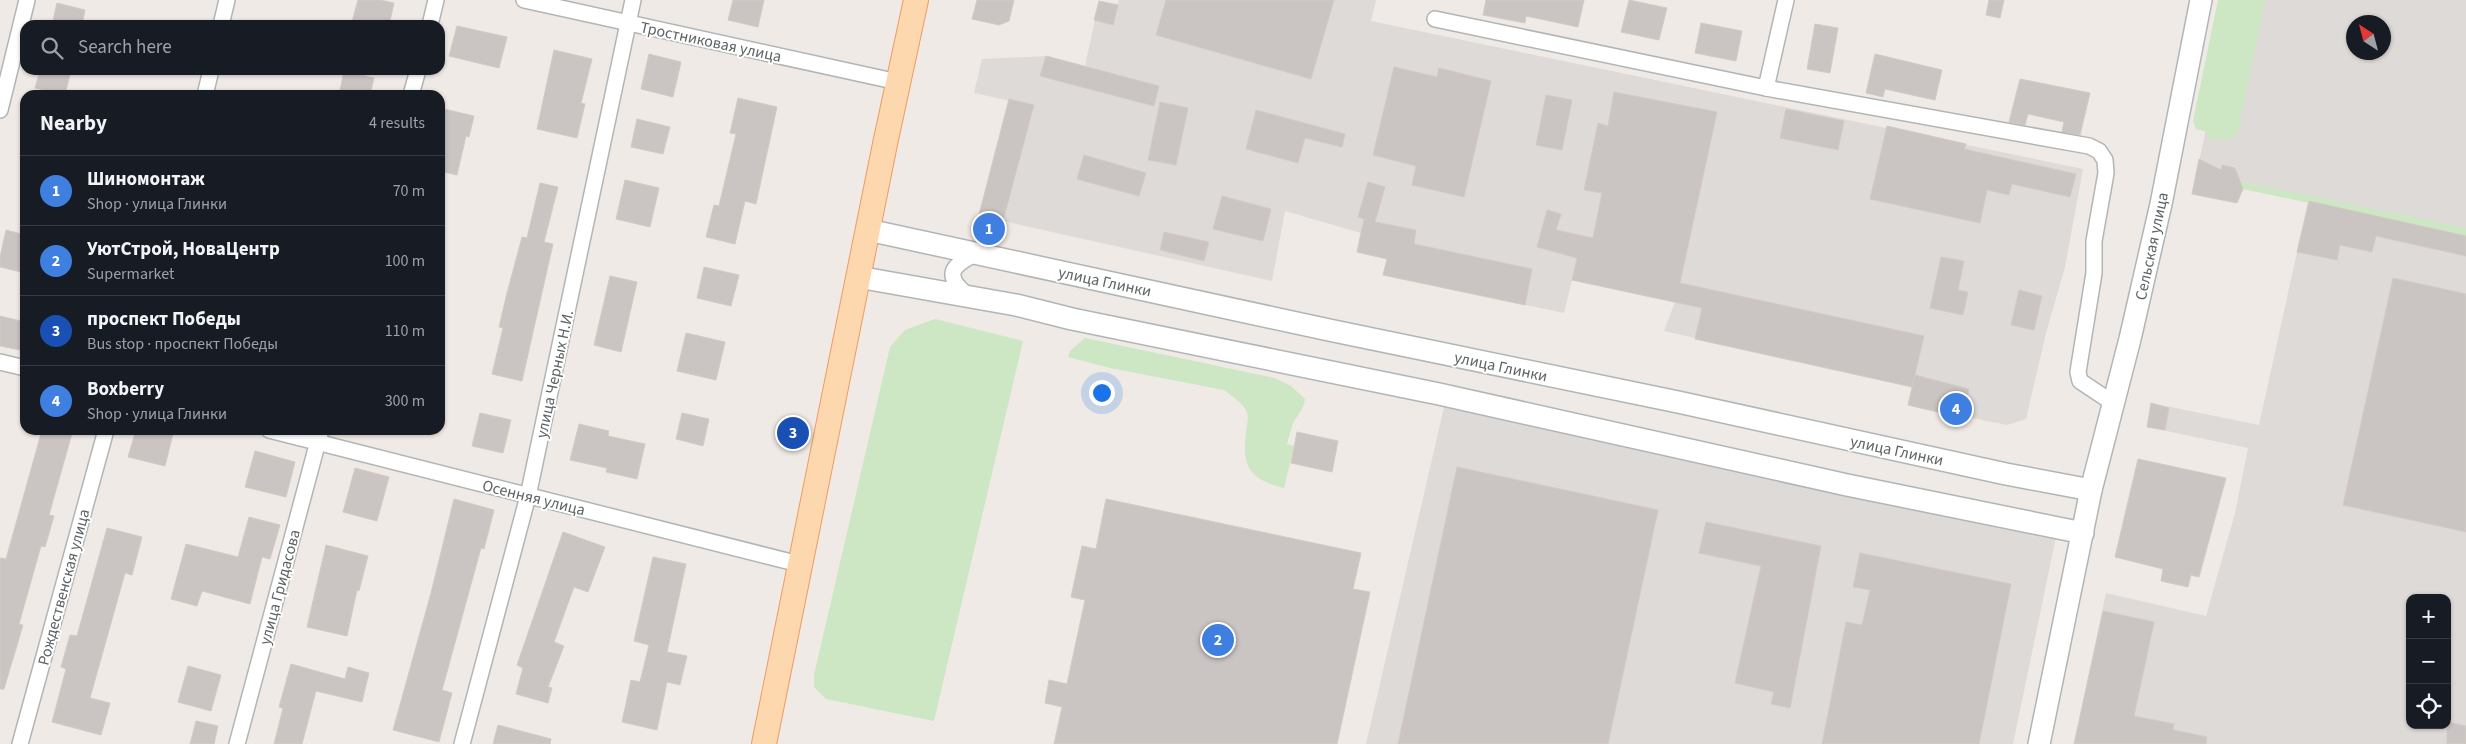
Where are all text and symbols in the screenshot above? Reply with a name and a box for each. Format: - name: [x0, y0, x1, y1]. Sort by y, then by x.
- north arrow: [2346, 15, 2391, 60]
- street label: Тростниковая улица: [638, 16, 783, 68]
- search box: [20, 20, 445, 75]
- icon: search: [38, 34, 66, 62]
- text: Search here: [78, 34, 172, 61]
- text: Nearby: [40, 108, 107, 138]
- text: 4 results: [369, 112, 425, 134]
- text: Шиномонтаж: [87, 166, 205, 193]
- text: 1: [52, 180, 60, 202]
- text: 70 m: [393, 180, 425, 202]
- street label: Сельская улица: [2130, 190, 2174, 302]
- text: Shop · улица Глинки: [87, 193, 227, 215]
- pin: 1: [973, 210, 1005, 248]
- text: УютСтрой, НоваЦентр: [87, 236, 280, 263]
- text: 2: [52, 250, 60, 272]
- text: 100 m: [385, 250, 425, 272]
- street label: улица Глинки: [1056, 261, 1153, 303]
- text: Supermarket: [87, 263, 174, 285]
- text: проспект Победы: [87, 306, 241, 333]
- street label: улица Черных Н.И.: [531, 308, 579, 440]
- text: 3: [52, 320, 60, 342]
- text: 110 m: [385, 320, 425, 342]
- text: Bus stop · проспект Победы: [87, 333, 278, 355]
- street label: улица Глинки: [1452, 346, 1549, 388]
- text: Boxberry: [87, 376, 164, 403]
- your location: [1089, 380, 1115, 406]
- text: 4: [52, 390, 60, 412]
- text: 300 m: [385, 390, 425, 412]
- pin: 4: [1940, 390, 1972, 428]
- text: Shop · улица Глинки: [87, 403, 227, 425]
- pin: 3: [777, 414, 809, 452]
- street label: улица Глинки: [1848, 430, 1945, 472]
- street label: Осенняя улица: [480, 475, 587, 521]
- street label: Рождественская улица: [32, 507, 95, 668]
- street label: улица Гридасова: [254, 527, 306, 647]
- map controls: [2406, 594, 2451, 729]
- button: +: [2406, 594, 2451, 639]
- pin: 2: [1202, 621, 1234, 659]
- button: −: [2406, 639, 2451, 684]
- button: locate: [2406, 684, 2451, 729]

